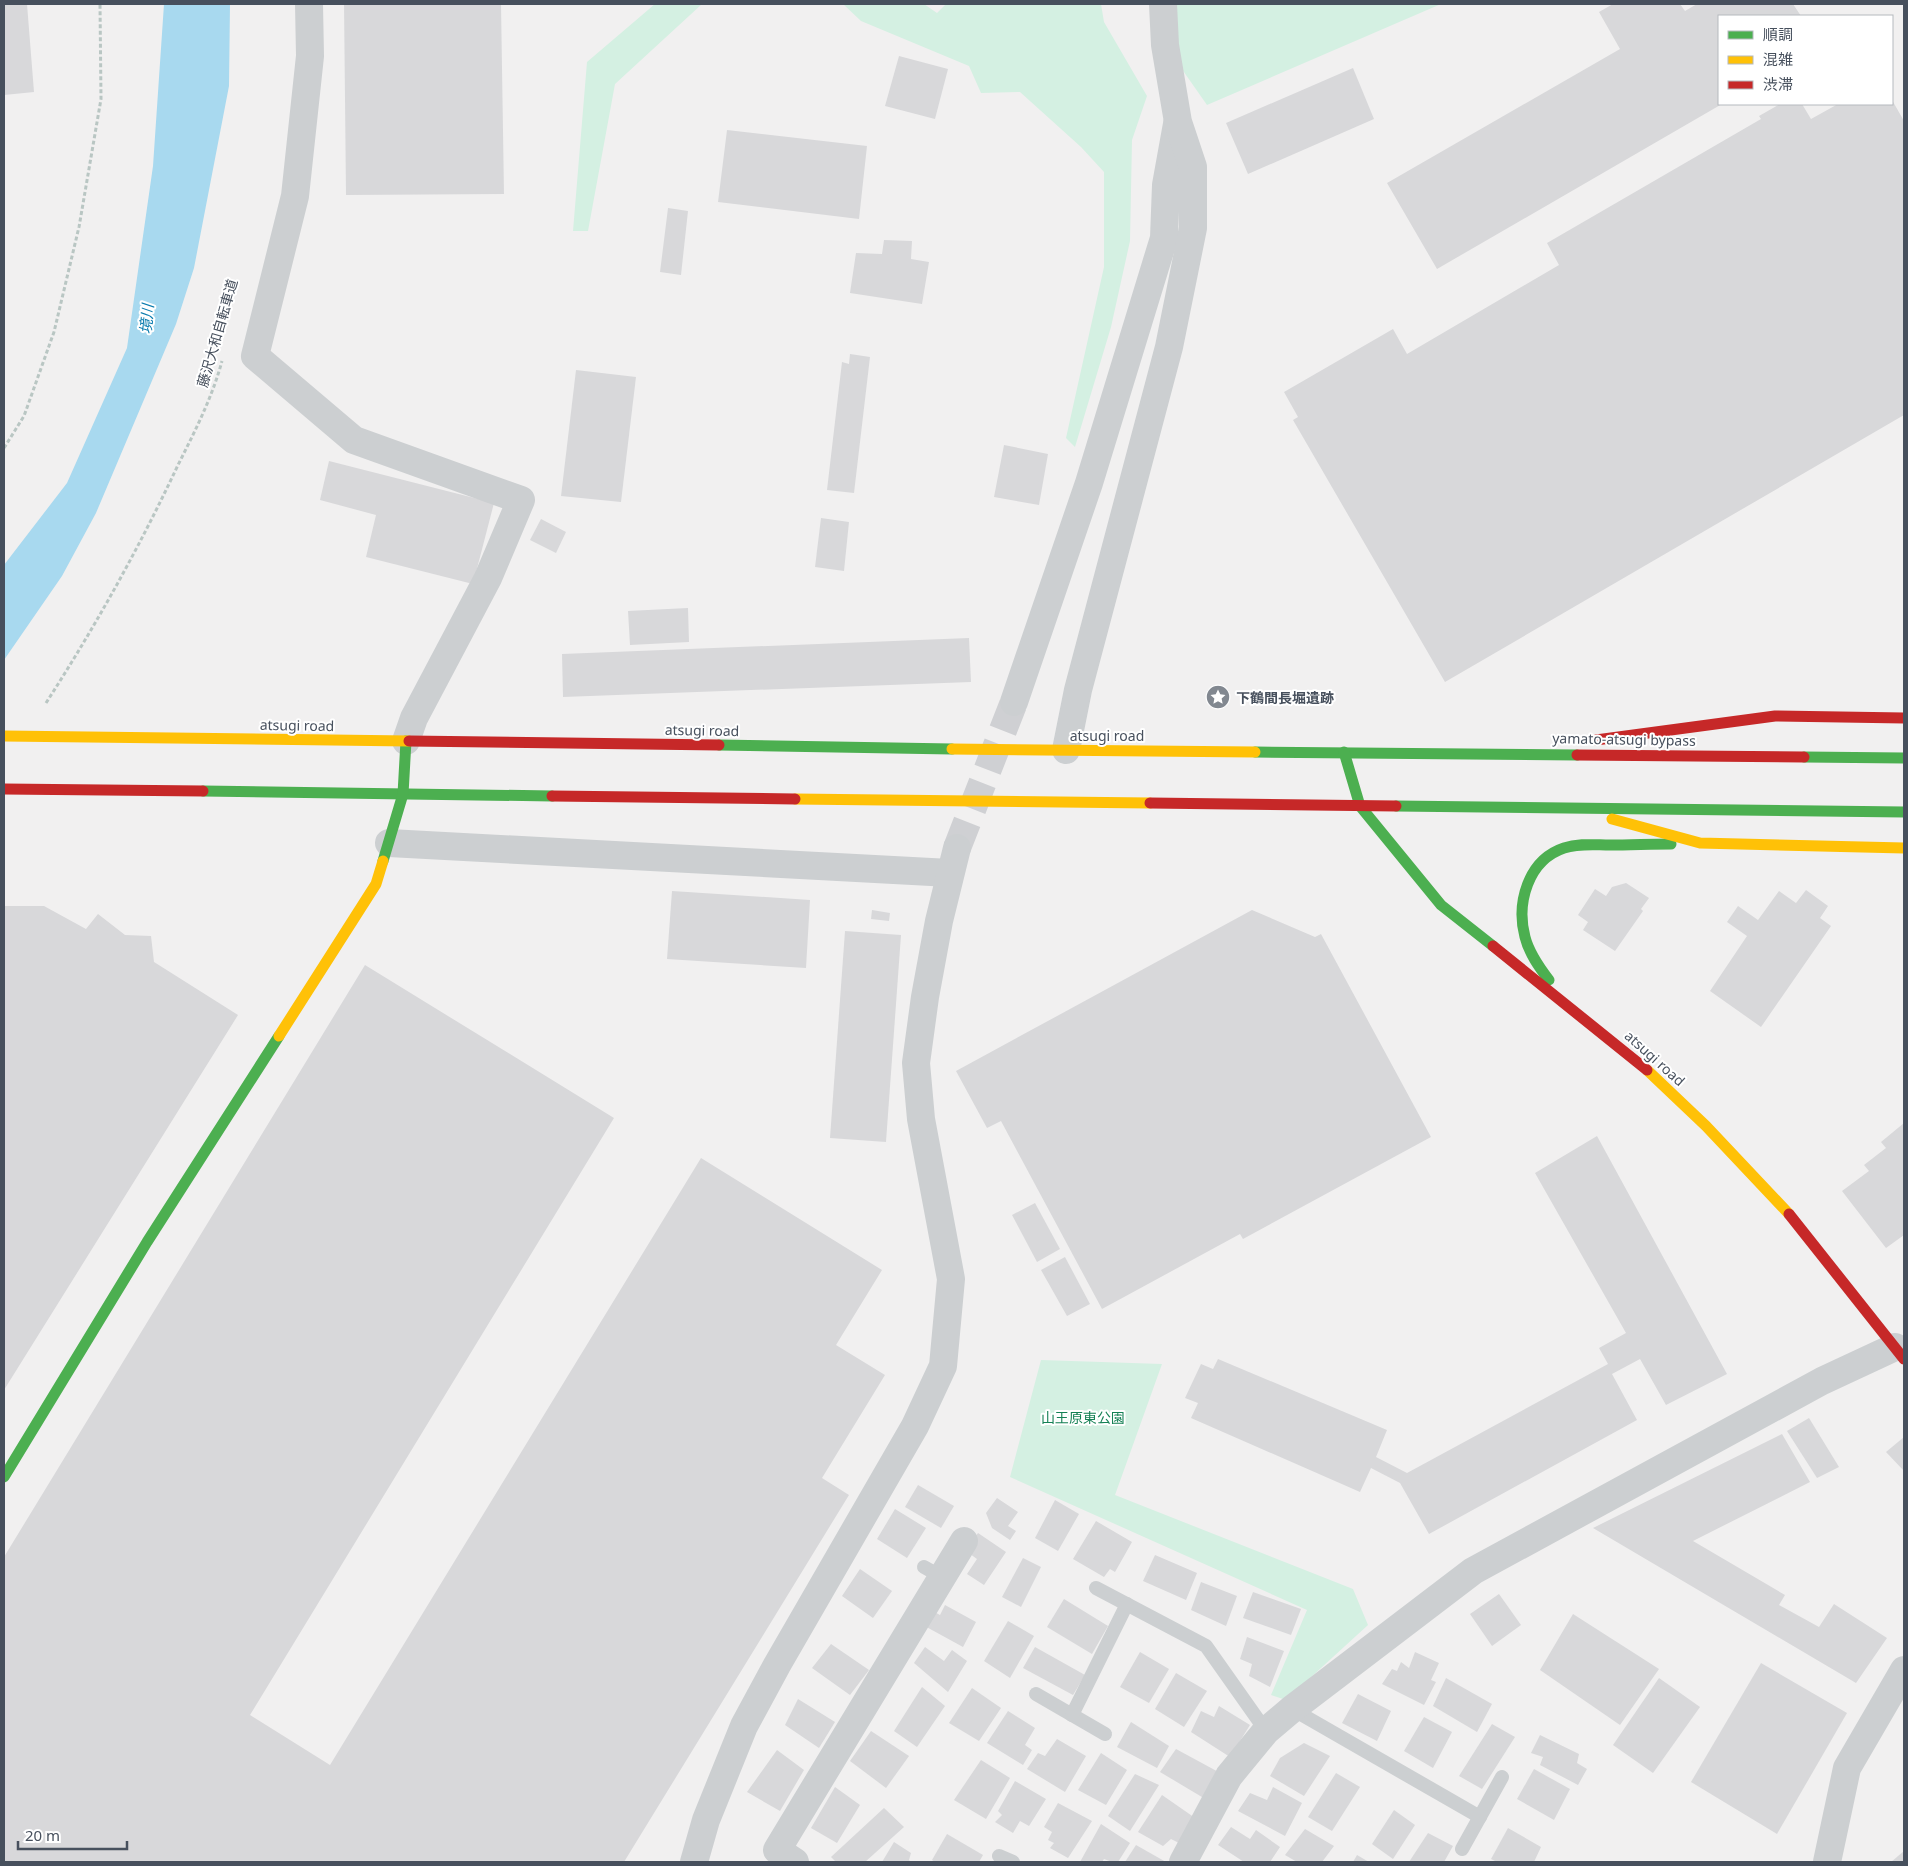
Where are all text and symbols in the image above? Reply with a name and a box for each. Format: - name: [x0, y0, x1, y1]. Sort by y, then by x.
- legend: [1718, 15, 1893, 105]
- text: 順調: [1763, 24, 1793, 44]
- text: 混雑: [1763, 49, 1793, 69]
- text: 渋滞: [1763, 74, 1793, 94]
- street label: 藤沢大和自転車道: [192, 277, 242, 389]
- water label: 境川: [135, 301, 157, 335]
- place icon: 下鶴間長堀遺跡: [1205, 684, 1231, 710]
- place label: 下鶴間長堀遺跡: [1236, 688, 1334, 707]
- street label: atsugi road: [260, 715, 334, 735]
- street label: atsugi road: [665, 720, 739, 740]
- street label: atsugi road: [1070, 726, 1144, 745]
- street label: yamato-atsugi bypass: [1552, 728, 1696, 750]
- street label: atsugi road: [1621, 1026, 1689, 1090]
- park label: 山王原東公園: [1041, 1408, 1125, 1427]
- scale bar: [18, 1818, 126, 1850]
- text: 20 m: [25, 1825, 60, 1845]

